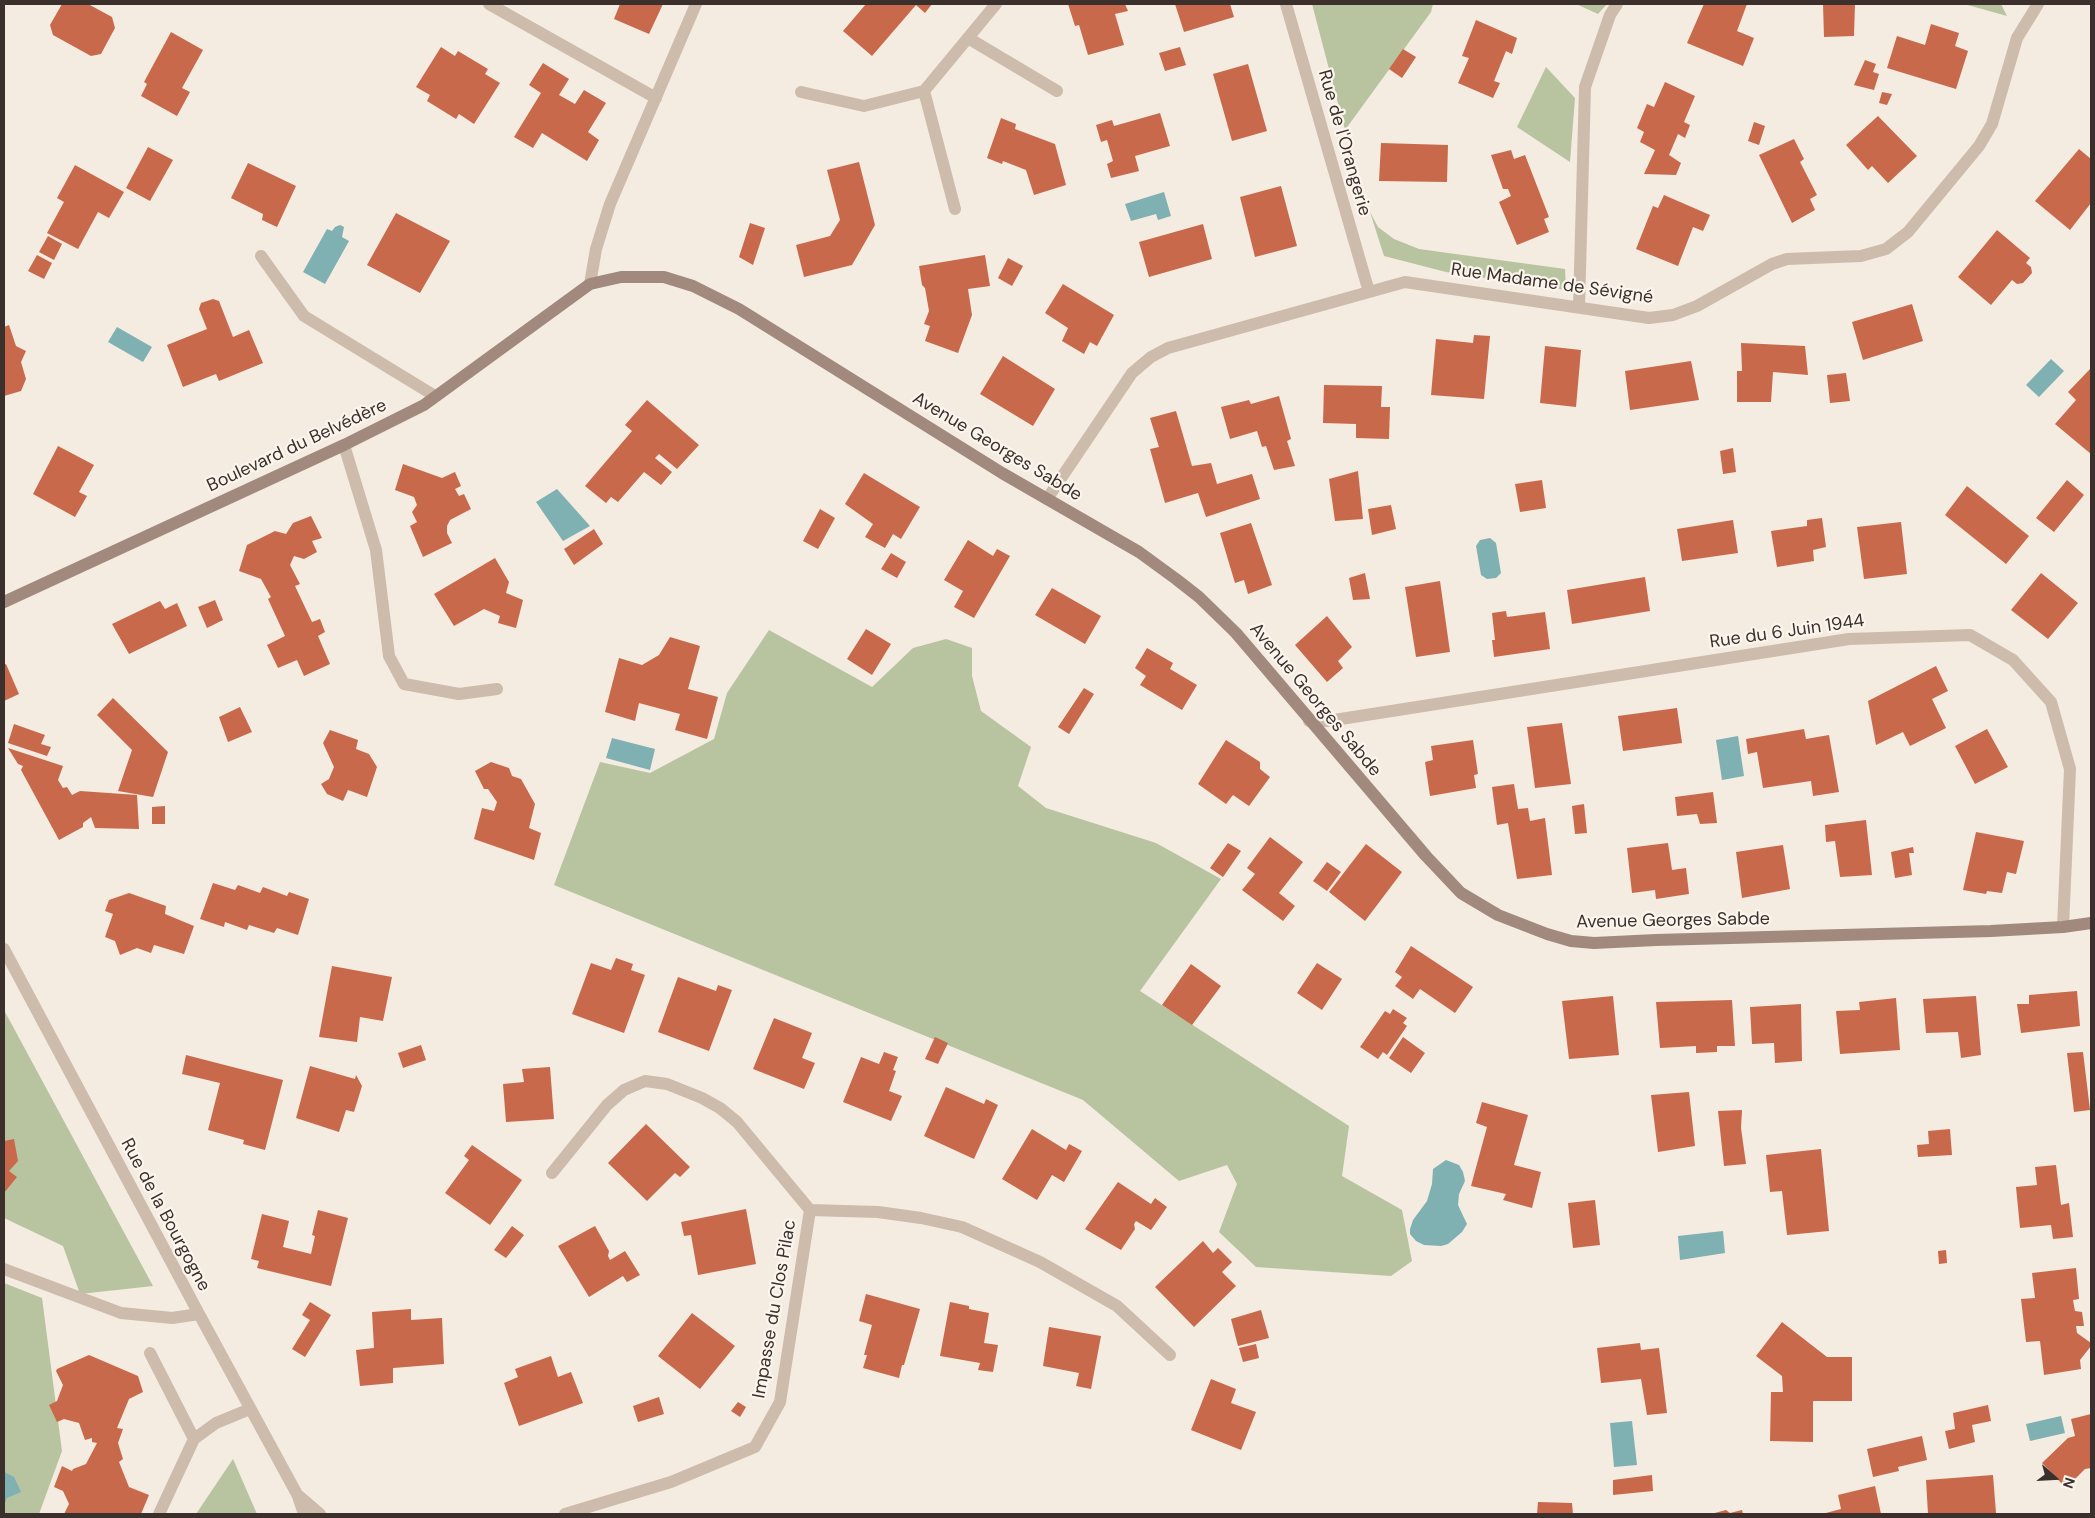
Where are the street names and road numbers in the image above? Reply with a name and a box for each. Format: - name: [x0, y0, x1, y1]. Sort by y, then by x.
- street label: Rue de l'Orangerie: [1313, 67, 1375, 219]
- street label: Rue Madame de Sévigné: [1449, 259, 1655, 309]
- street label: Avenue Georges Sabde: [908, 388, 1086, 506]
- street label: Boulevard du Belvédère: [204, 395, 390, 497]
- street label: Rue du 6 Juin 1944: [1708, 610, 1866, 654]
- street label: Avenue Georges Sabde: [1244, 619, 1386, 781]
- street label: Avenue Georges Sabde: [1576, 909, 1770, 933]
- street label: Rue de la Bourgogne: [116, 1135, 214, 1295]
- street label: Impasse du Clos Pilac: [749, 1218, 801, 1400]

